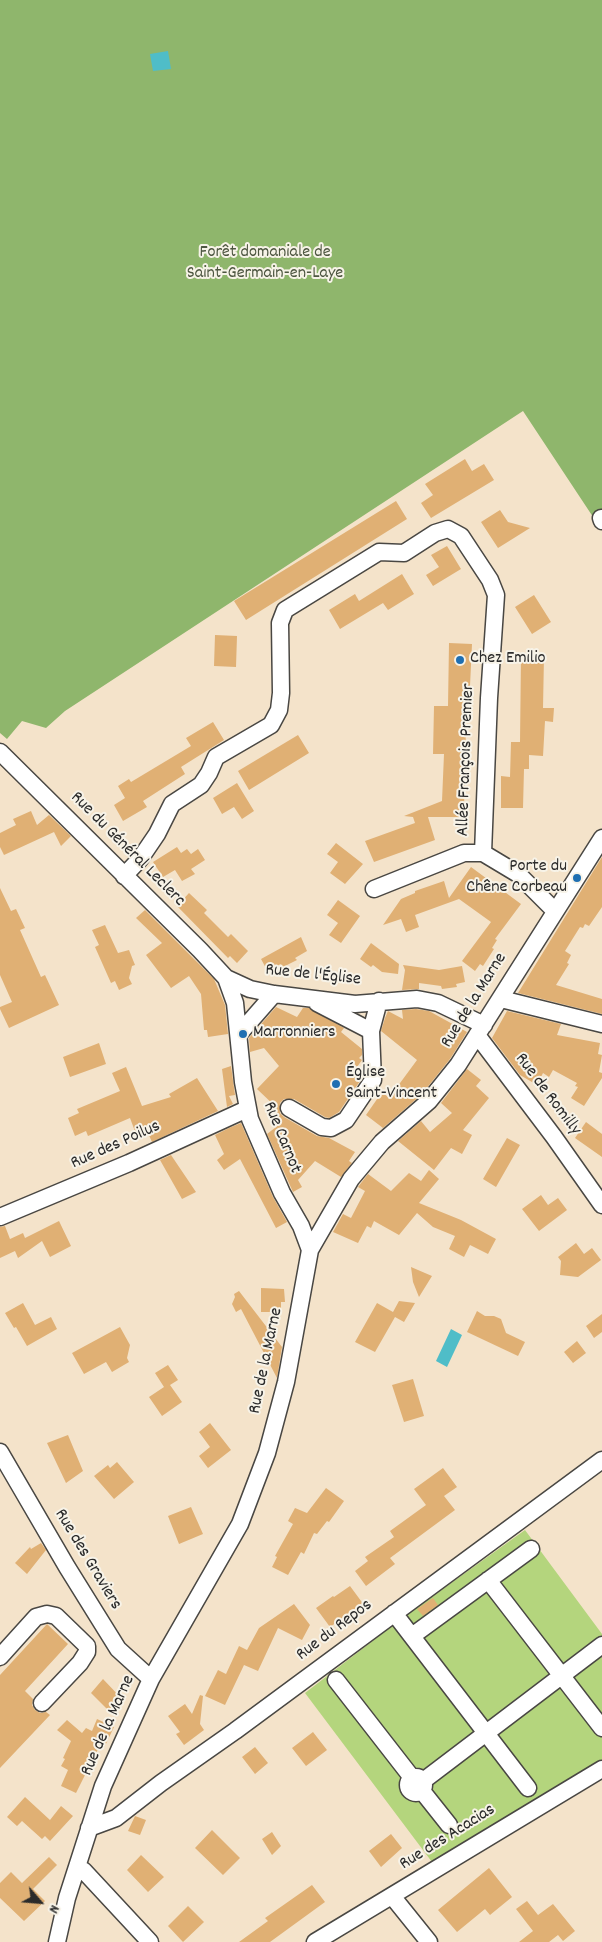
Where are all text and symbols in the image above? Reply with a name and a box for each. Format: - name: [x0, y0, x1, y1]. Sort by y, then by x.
- park label: Forêt domaniale de Saint-Germain-en-Laye: [187, 243, 343, 286]
- place label: Chez Emilio: [470, 649, 545, 671]
- marker: Chez Emilio: [454, 654, 466, 666]
- street label: Allée François Premier: [454, 683, 480, 837]
- street label: Rue du Général Leclerc: [65, 788, 189, 912]
- place label: Porte du Chêne Corbeau: [466, 857, 567, 900]
- marker: Porte du Chêne Corbeau: [571, 872, 583, 884]
- street label: Rue de la Marne: [437, 950, 513, 1052]
- street label: Rue de l'Église: [264, 960, 362, 992]
- place label: Marronniers: [253, 1023, 335, 1045]
- marker: Marronniers: [237, 1028, 249, 1040]
- street label: Rue de Romilly: [509, 1050, 585, 1140]
- place label: Église Saint-Vincent: [346, 1063, 437, 1106]
- marker: Église Saint-Vincent: [330, 1078, 342, 1090]
- street label: Rue Carnot: [257, 1099, 305, 1177]
- street label: Rue des Poilus: [68, 1117, 164, 1175]
- street label: Rue de la Marne: [245, 1306, 289, 1416]
- street label: Rue des Graviers: [48, 1506, 126, 1614]
- street label: Rue du Repos: [293, 1595, 377, 1667]
- street label: Rue de la Marne: [77, 1672, 141, 1780]
- street label: Rue des Acacias: [396, 1800, 500, 1876]
- north arrow: [15, 1877, 65, 1927]
- text: N: [43, 1901, 64, 1916]

